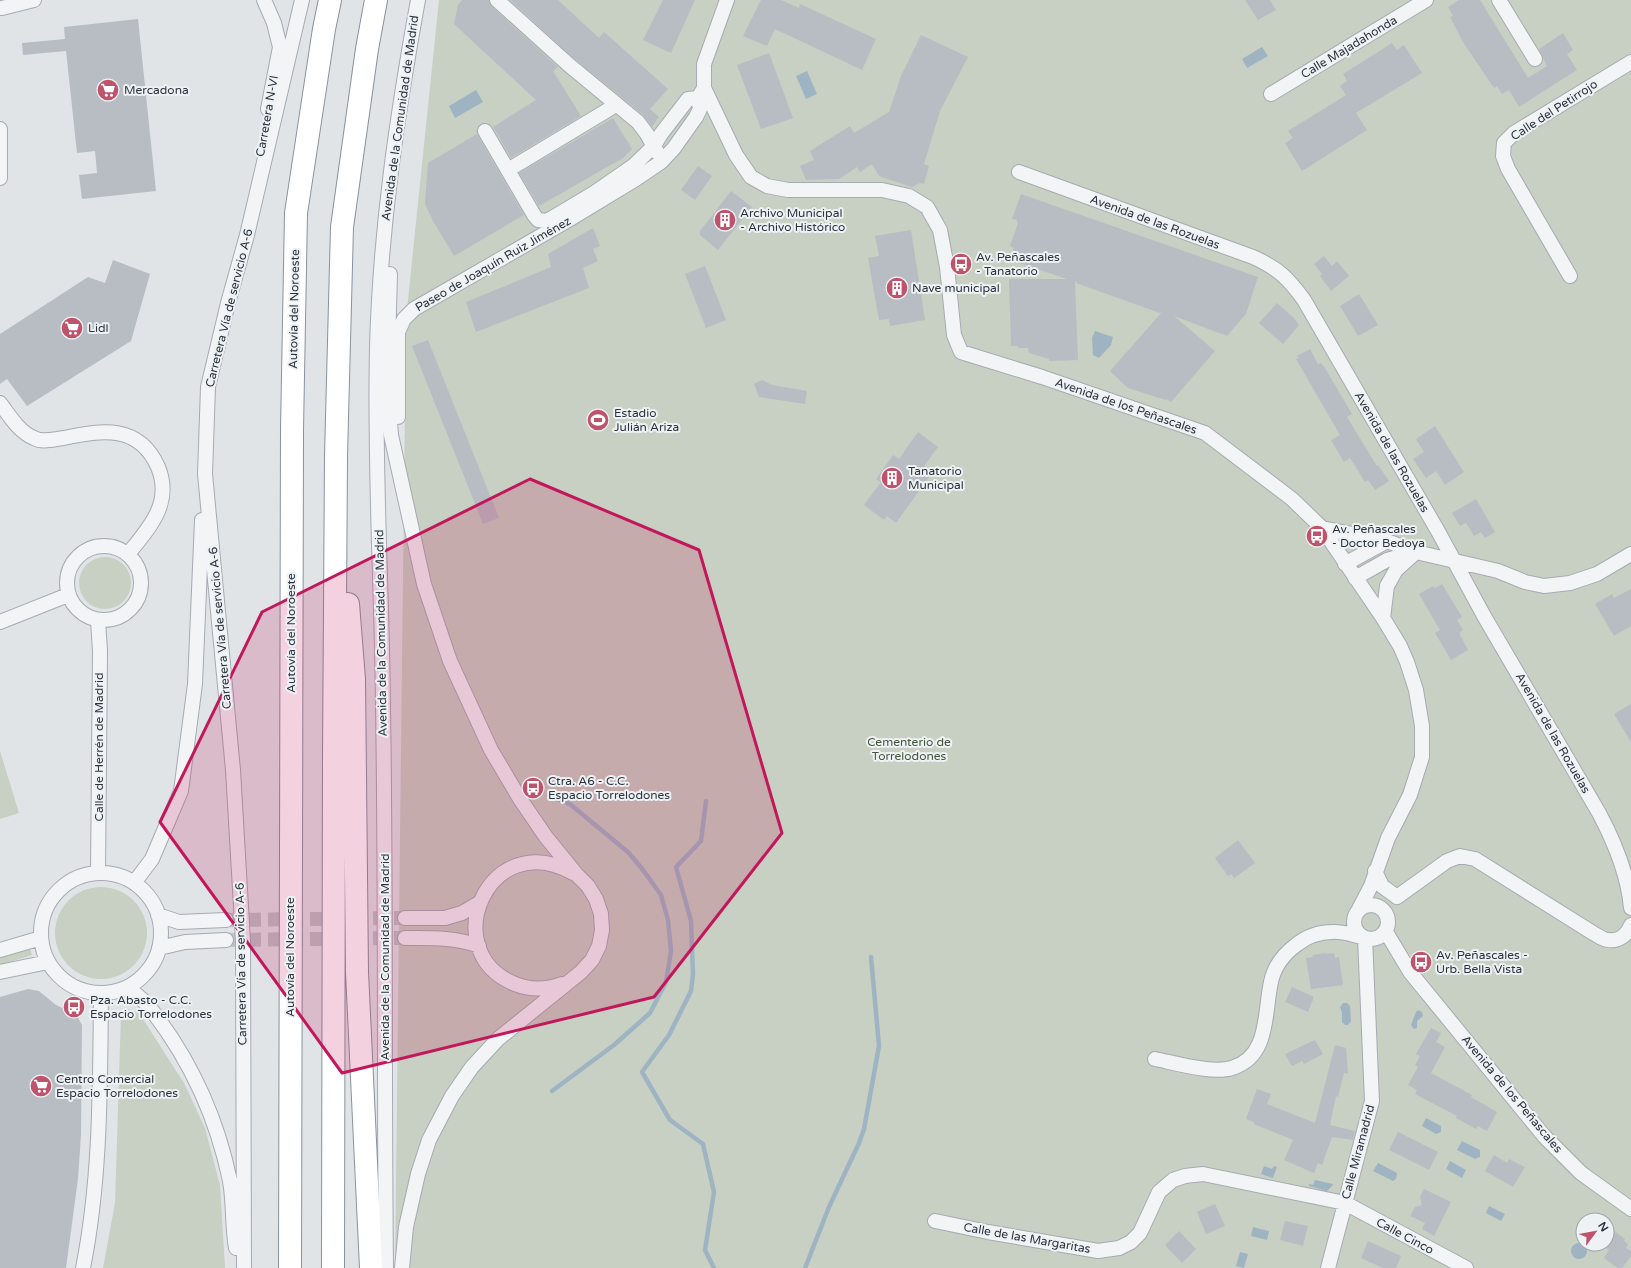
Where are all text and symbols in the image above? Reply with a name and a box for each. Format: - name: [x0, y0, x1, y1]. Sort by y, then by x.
- street label: Calle Majadahonda: [1298, 13, 1400, 81]
- street label: Avenida de la Comunidad de Madrid: [379, 14, 421, 222]
- street label: Carretera N-VI: [253, 74, 281, 158]
- supermarket icon: Mercadona: [95, 77, 121, 103]
- street label: Calle del Petirrojo: [1508, 77, 1600, 143]
- place label: Mercadona: [124, 83, 189, 97]
- street label: Avenida de las Rozuelas: [1088, 192, 1222, 252]
- place label: Archivo Municipal - Archivo Histórico: [740, 206, 845, 234]
- building icon: Archivo Municipal - Archivo Histórico: [712, 207, 738, 233]
- street label: Paseo de Joaquín Ruiz Jiménez: [413, 214, 573, 314]
- street label: Carretera Vía de servicio A-6: [203, 227, 255, 389]
- street label: Autovía del Noroeste: [286, 249, 302, 369]
- place label: Av. Peñascales - Tanatorio: [976, 250, 1060, 278]
- bus stop icon: Av. Peñascales - Tanatorio: [948, 251, 974, 277]
- building icon: Nave municipal: [884, 275, 910, 301]
- place label: Nave municipal: [912, 281, 1000, 295]
- supermarket icon: Lidl: [59, 315, 85, 341]
- place label: Lidl: [88, 321, 108, 335]
- street label: Avenida de los Peñascales: [1053, 375, 1199, 437]
- street label: Avenida de las Rozuelas: [1352, 389, 1432, 515]
- place label: Estadio Julián Ariza: [614, 406, 679, 434]
- sports icon: Estadio Julián Ariza: [585, 407, 611, 433]
- place label: Tanatorio Municipal: [908, 464, 964, 492]
- building icon: Tanatorio Municipal: [879, 465, 905, 491]
- place label: Av. Peñascales - Doctor Bedoya: [1332, 522, 1425, 550]
- bus stop icon: Av. Peñascales - Doctor Bedoya: [1304, 523, 1330, 549]
- street label: Avenida de la Comunidad de Madrid: [372, 529, 390, 737]
- street label: Carretera Vía de servicio A-6: [206, 546, 234, 710]
- street label: Autovía del Noroeste: [284, 573, 298, 693]
- street label: Avenida de las Rozuelas: [1513, 670, 1593, 796]
- street label: Calle de Herrén de Madrid: [92, 673, 106, 821]
- park label: Cementerio de Torrelodones: [867, 735, 951, 763]
- place label: Ctra. A6 - C.C. Espacio Torrelodones: [548, 774, 670, 802]
- bus stop icon: Ctra. A6 - C.C. Espacio Torrelodones: [520, 775, 546, 801]
- street label: Avenida de la Comunidad de Madrid: [378, 853, 392, 1061]
- street label: Carretera Vía de servicio A-6: [233, 883, 249, 1045]
- street label: Autovía del Noroeste: [283, 897, 297, 1017]
- place label: Av. Peñascales - Urb. Bella Vista: [1436, 948, 1528, 976]
- bus stop icon: Av. Peñascales - Urb. Bella Vista: [1408, 949, 1434, 975]
- place label: Pza. Abasto - C.C. Espacio Torrelodones: [90, 993, 212, 1021]
- bus stop icon: Pza. Abasto - C.C. Espacio Torrelodones: [61, 994, 87, 1020]
- street label: Avenida de los Peñascales: [1459, 1032, 1565, 1156]
- place label: Centro Comercial Espacio Torrelodones: [56, 1072, 178, 1100]
- supermarket icon: Centro Comercial Espacio Torrelodones: [28, 1073, 54, 1099]
- street label: Calle Miramadrid: [1339, 1103, 1377, 1201]
- north arrow: [1575, 1212, 1615, 1252]
- street label: Calle Cinco: [1374, 1215, 1436, 1257]
- street label: Calle de las Margaritas: [962, 1220, 1092, 1256]
- text: N: [1595, 1220, 1611, 1234]

